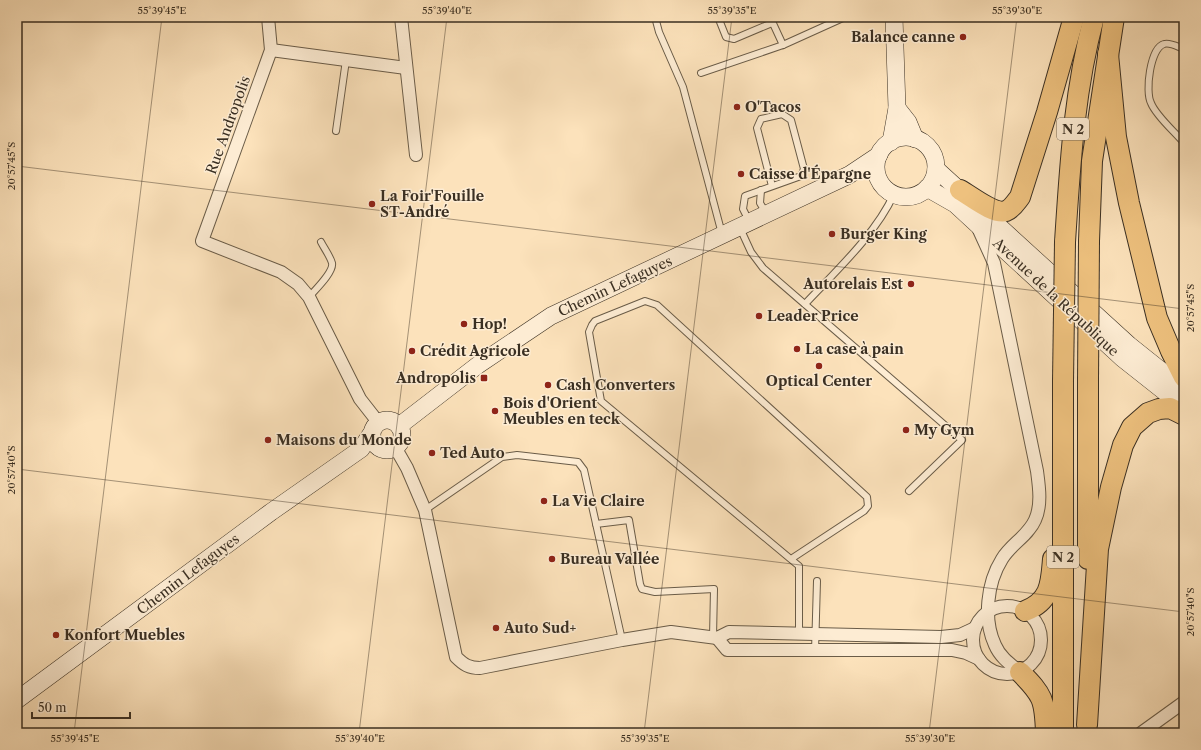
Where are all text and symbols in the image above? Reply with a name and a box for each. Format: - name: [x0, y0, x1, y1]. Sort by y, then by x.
- text: 55°39'45"E: [137, 4, 187, 17]
- text: 55°39'40"E: [422, 4, 472, 17]
- text: 55°39'35"E: [707, 4, 757, 17]
- text: 55°39'30"E: [992, 4, 1042, 17]
- place label: Balance canne: [851, 28, 955, 46]
- marker: Balance canne: [958, 32, 968, 42]
- street label: Rue Andropolis: [202, 73, 254, 177]
- place label: O'Tacos: [745, 98, 801, 116]
- marker: O'Tacos: [732, 102, 742, 112]
- road number: N 2: [1057, 118, 1089, 140]
- text: 20°57'45"S: [5, 142, 18, 190]
- place label: Caisse d'Épargne: [749, 164, 871, 183]
- marker: Caisse d'Épargne: [736, 169, 746, 179]
- place label: La Foir'Fouille ST-André: [380, 187, 484, 221]
- marker: La Foir'Fouille ST-André: [367, 199, 377, 209]
- place label: Burger King: [840, 225, 928, 243]
- marker: Burger King: [827, 229, 837, 239]
- street label: Avenue de la République: [989, 233, 1123, 360]
- street label: Chemin Lefaguyes: [555, 252, 675, 320]
- place label: Autorelais Est: [802, 275, 903, 293]
- marker: Autorelais Est: [906, 279, 916, 289]
- text: 20°57'45"S: [1184, 284, 1197, 332]
- place label: Leader Price: [767, 307, 859, 325]
- marker: Leader Price: [754, 311, 764, 321]
- place label: Hop!: [472, 315, 507, 333]
- marker: Hop!: [459, 319, 469, 329]
- place label: La case à pain: [805, 340, 904, 358]
- place label: Crédit Agricole: [420, 342, 530, 360]
- marker: La case à pain: [792, 344, 802, 354]
- marker: Crédit Agricole: [407, 346, 417, 356]
- marker: Optical Center: [814, 361, 824, 371]
- place label: Andropolis: [395, 369, 476, 387]
- place label: Optical Center: [766, 372, 872, 390]
- marker: Andropolis: [479, 373, 489, 383]
- place label: Cash Converters: [556, 376, 675, 394]
- marker: Cash Converters: [543, 380, 553, 390]
- place label: Bois d'Orient Meubles en teck: [503, 394, 621, 428]
- marker: Bois d'Orient Meubles en teck: [490, 406, 500, 416]
- place label: My Gym: [914, 421, 975, 439]
- marker: My Gym: [901, 425, 911, 435]
- place label: Maisons du Monde: [276, 431, 412, 449]
- marker: Maisons du Monde: [263, 435, 273, 445]
- place label: Ted Auto: [440, 444, 505, 462]
- text: 20°57'40"S: [5, 445, 18, 495]
- marker: Ted Auto: [427, 448, 437, 458]
- place label: La Vie Claire: [552, 492, 645, 510]
- marker: La Vie Claire: [539, 496, 549, 506]
- street label: Chemin Lefaguyes: [133, 530, 243, 618]
- road number: N 2: [1047, 546, 1079, 568]
- place label: Bureau Vallée: [560, 550, 659, 568]
- marker: Bureau Vallée: [547, 554, 557, 564]
- text: 20°57'40"S: [1184, 587, 1197, 637]
- place label: Auto Sud+: [503, 619, 576, 637]
- marker: Auto Sud+: [491, 623, 501, 633]
- place label: Konfort Muebles: [64, 626, 185, 644]
- marker: Konfort Muebles: [51, 630, 61, 640]
- scale bar: [32, 694, 130, 720]
- text: 50 m: [38, 700, 67, 715]
- text: 55°39'45"E: [50, 732, 100, 745]
- text: 55°39'40"E: [335, 732, 385, 745]
- text: 55°39'35"E: [620, 732, 670, 745]
- text: 55°39'30"E: [905, 732, 955, 745]

